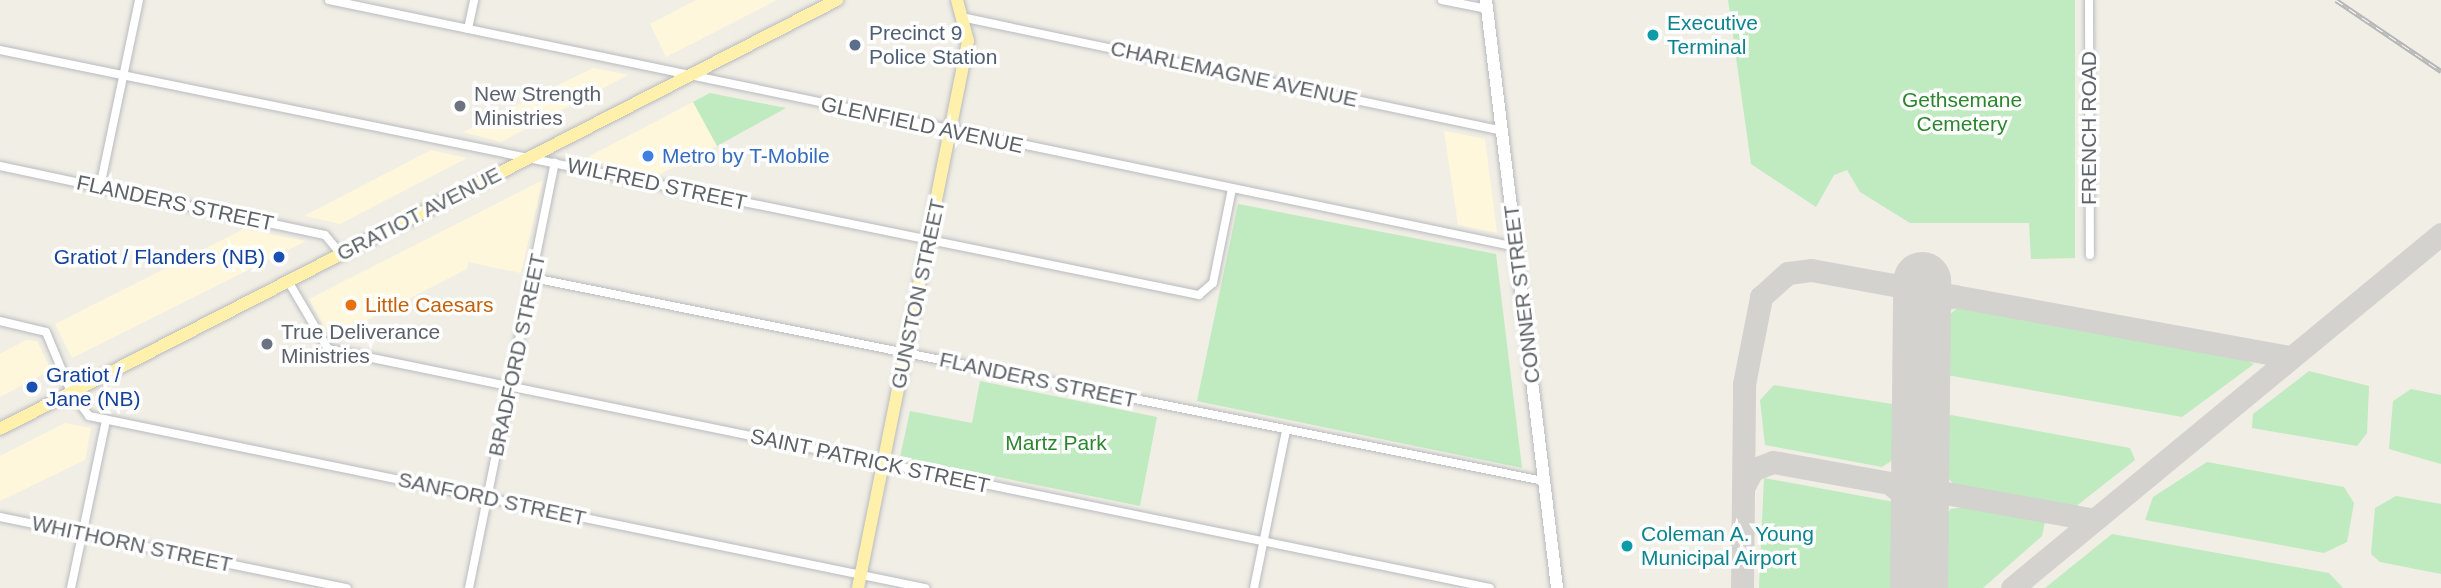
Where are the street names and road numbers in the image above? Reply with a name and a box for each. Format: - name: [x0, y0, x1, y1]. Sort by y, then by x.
- street label: CHARLEMAGNE AVENUE: [1108, 35, 1360, 113]
- street label: FRENCH ROAD: [2076, 51, 2102, 205]
- street label: GLENFIELD AVENUE: [818, 91, 1026, 159]
- street label: WILFRED STREET: [565, 153, 749, 215]
- street label: GRATIOT AVENUE: [332, 161, 506, 267]
- street label: FLANDERS STREET: [74, 170, 276, 236]
- street label: GUNSTON STREET: [886, 197, 950, 391]
- street label: CONNER STREET: [1499, 203, 1545, 385]
- street label: BRADFORD STREET: [483, 251, 551, 459]
- street label: FLANDERS STREET: [937, 347, 1139, 413]
- street label: SAINT PATRICK STREET: [748, 423, 992, 499]
- street label: SANFORD STREET: [396, 467, 588, 531]
- street label: WHITHORN STREET: [30, 510, 234, 578]

